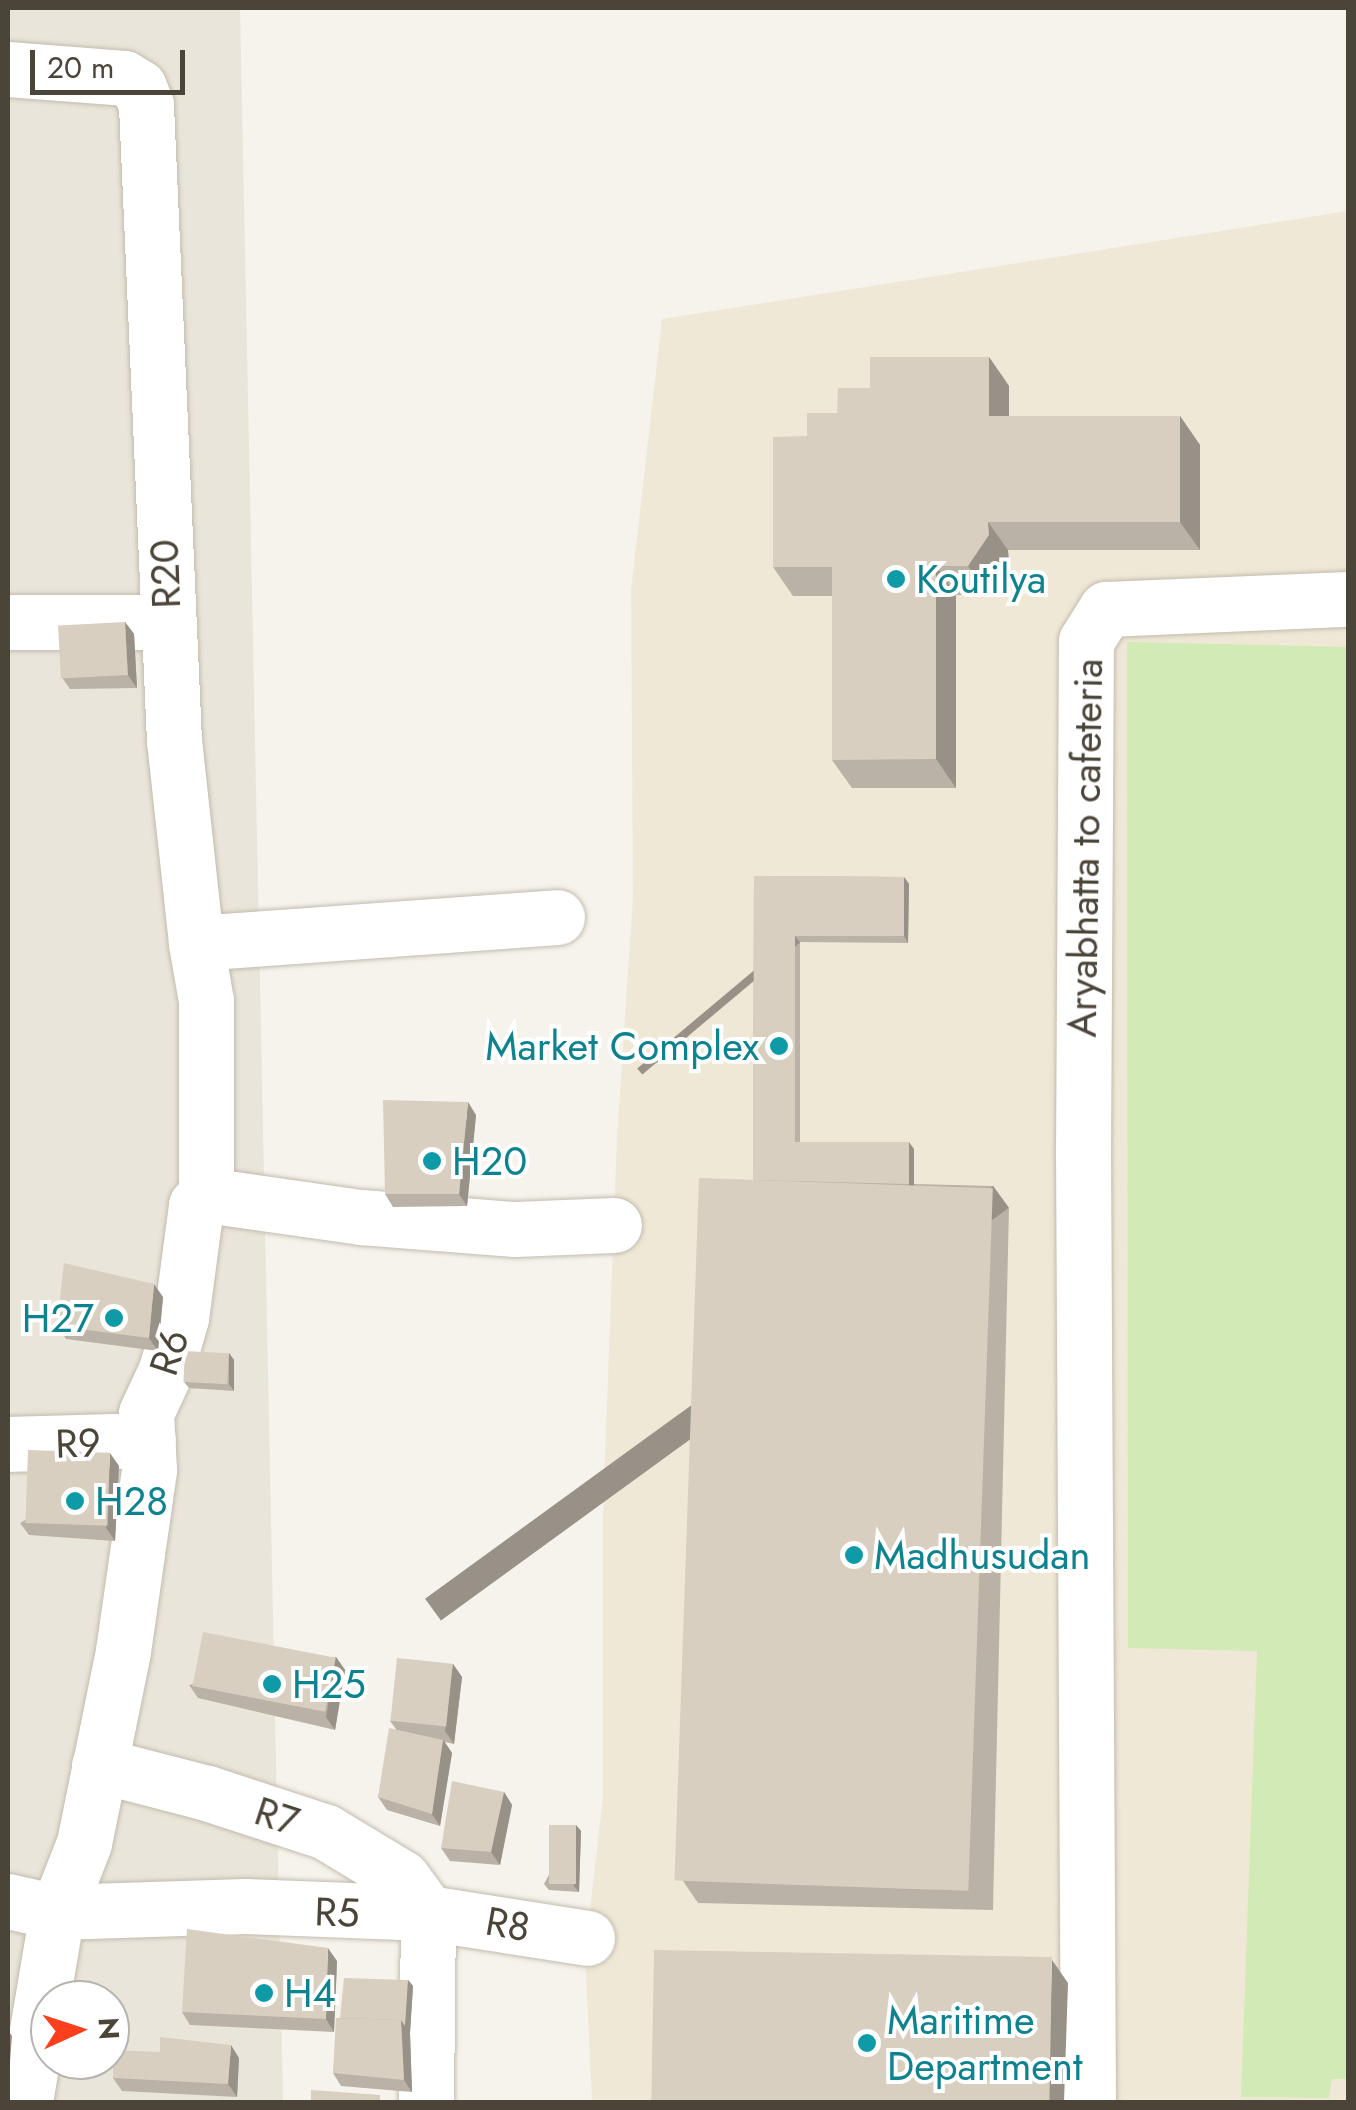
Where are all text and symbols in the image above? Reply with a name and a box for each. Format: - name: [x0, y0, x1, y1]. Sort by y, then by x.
- scale bar: [35, 30, 190, 92]
- text: 20 m: [47, 46, 114, 89]
- street label: R20: [140, 539, 190, 609]
- place label: Koutilya: [916, 555, 1046, 603]
- marker: Koutilya: [885, 568, 907, 590]
- street label: Aryabhatta to cafeteria: [1058, 658, 1112, 1038]
- place label: Market Complex: [485, 1022, 759, 1070]
- marker: Market Complex: [768, 1035, 790, 1057]
- place label: H20: [452, 1137, 527, 1185]
- marker: H20: [421, 1150, 443, 1172]
- place label: H27: [22, 1294, 94, 1342]
- marker: H27: [103, 1307, 125, 1329]
- street label: R6: [139, 1323, 199, 1381]
- street label: R9: [54, 1418, 102, 1468]
- place label: H28: [95, 1477, 168, 1525]
- marker: H28: [64, 1490, 86, 1512]
- place label: Madhusudan: [874, 1531, 1091, 1579]
- marker: Madhusudan: [843, 1544, 865, 1566]
- place label: H25: [292, 1660, 366, 1708]
- marker: H25: [261, 1673, 283, 1695]
- street label: R7: [249, 1786, 305, 1846]
- street label: R5: [314, 1887, 360, 1937]
- street label: R8: [482, 1897, 534, 1951]
- place label: H4: [284, 1969, 336, 2017]
- north arrow: [30, 1980, 130, 2080]
- marker: H4: [253, 1982, 275, 2004]
- place label: Maritime Department: [887, 1996, 1083, 2090]
- text: N: [87, 2016, 130, 2041]
- marker: Maritime Department: [856, 2032, 878, 2054]

